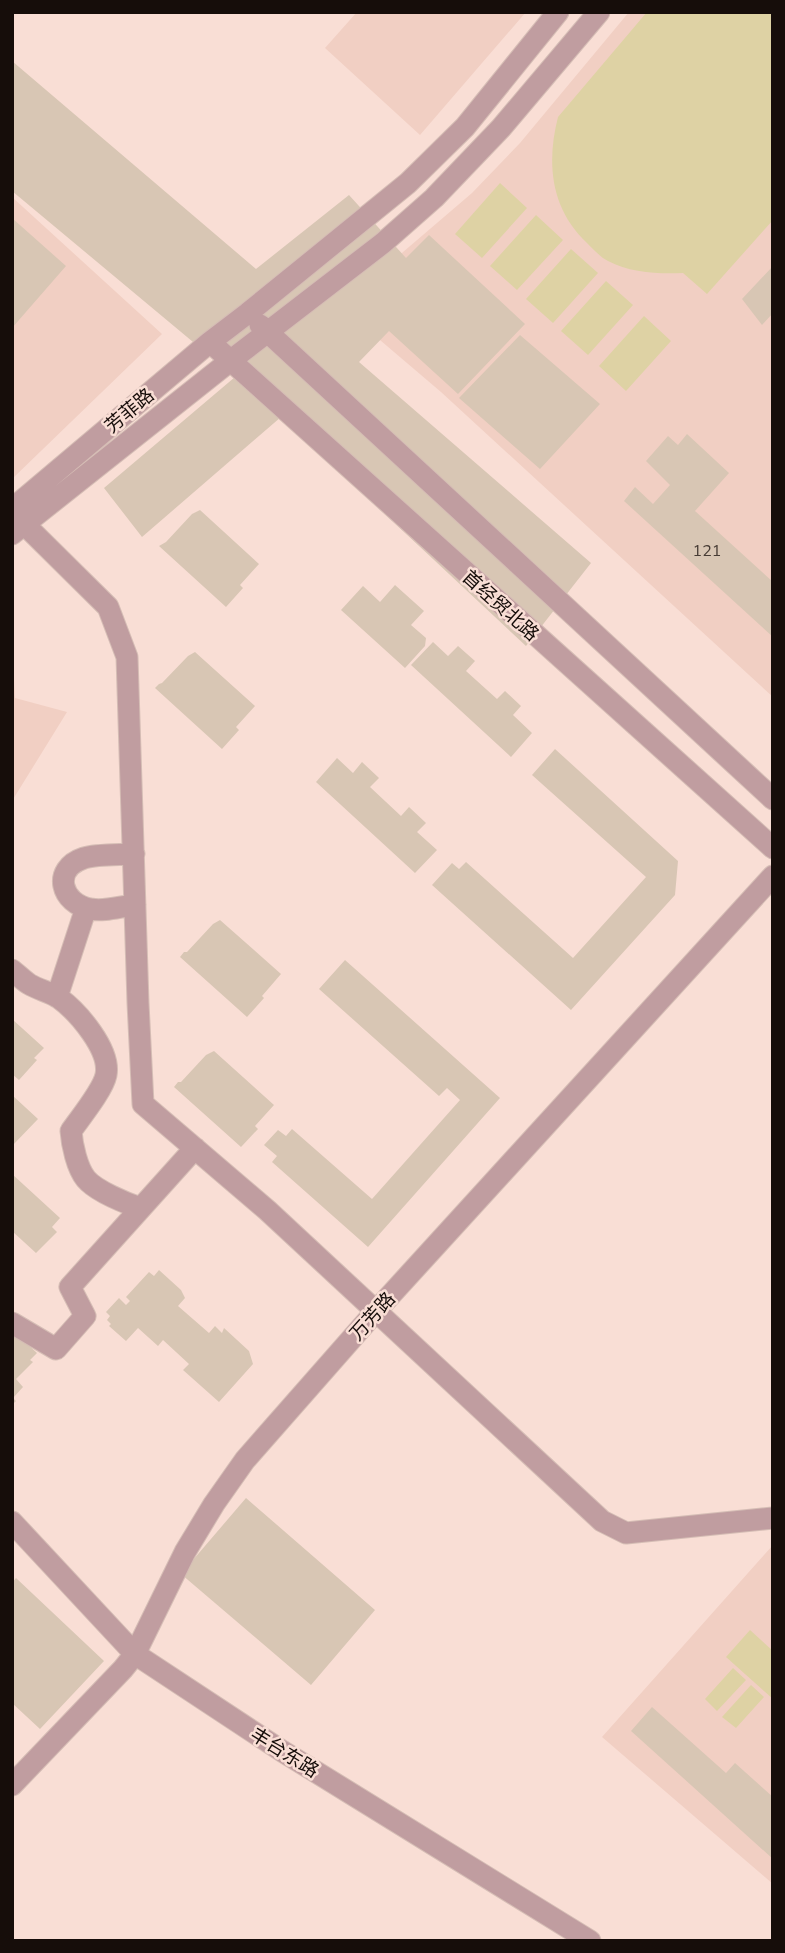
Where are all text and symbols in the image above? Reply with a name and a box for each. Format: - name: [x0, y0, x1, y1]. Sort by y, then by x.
- street label: 芳菲路: [99, 382, 160, 439]
- house number: 121: [693, 540, 721, 562]
- street label: 首经贸北路: [456, 564, 544, 647]
- street label: 万芳路: [344, 1287, 401, 1347]
- street label: 丰台东路: [245, 1722, 324, 1784]

